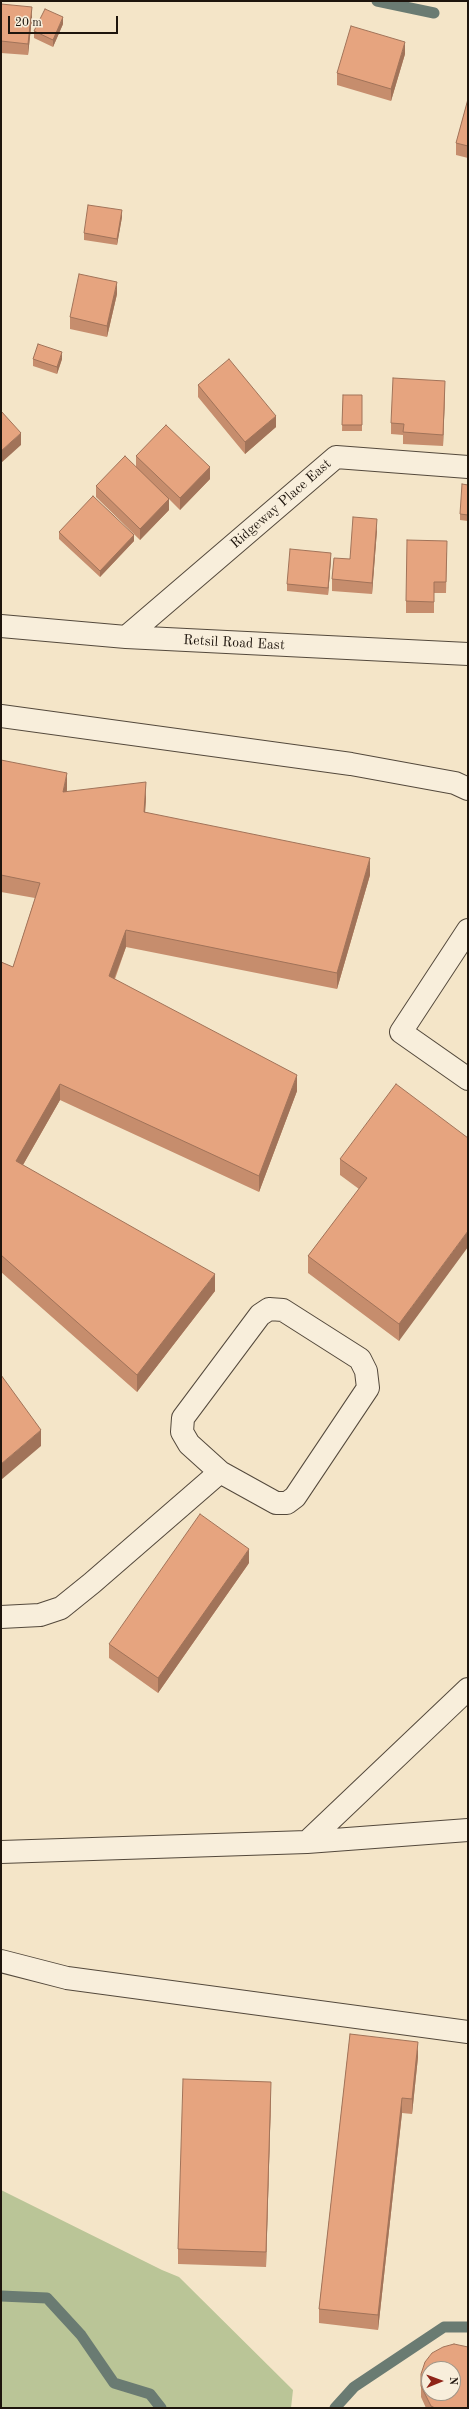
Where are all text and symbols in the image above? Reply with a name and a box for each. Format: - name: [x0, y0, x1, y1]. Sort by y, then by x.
- scale bar: [10, 8, 120, 34]
- text: 20 m: [15, 17, 42, 29]
- street label: Ridgeway Place East: [227, 456, 335, 552]
- street label: Retsil Road East: [183, 632, 285, 654]
- north arrow: [421, 2361, 461, 2401]
- text: N: [447, 2377, 458, 2385]

